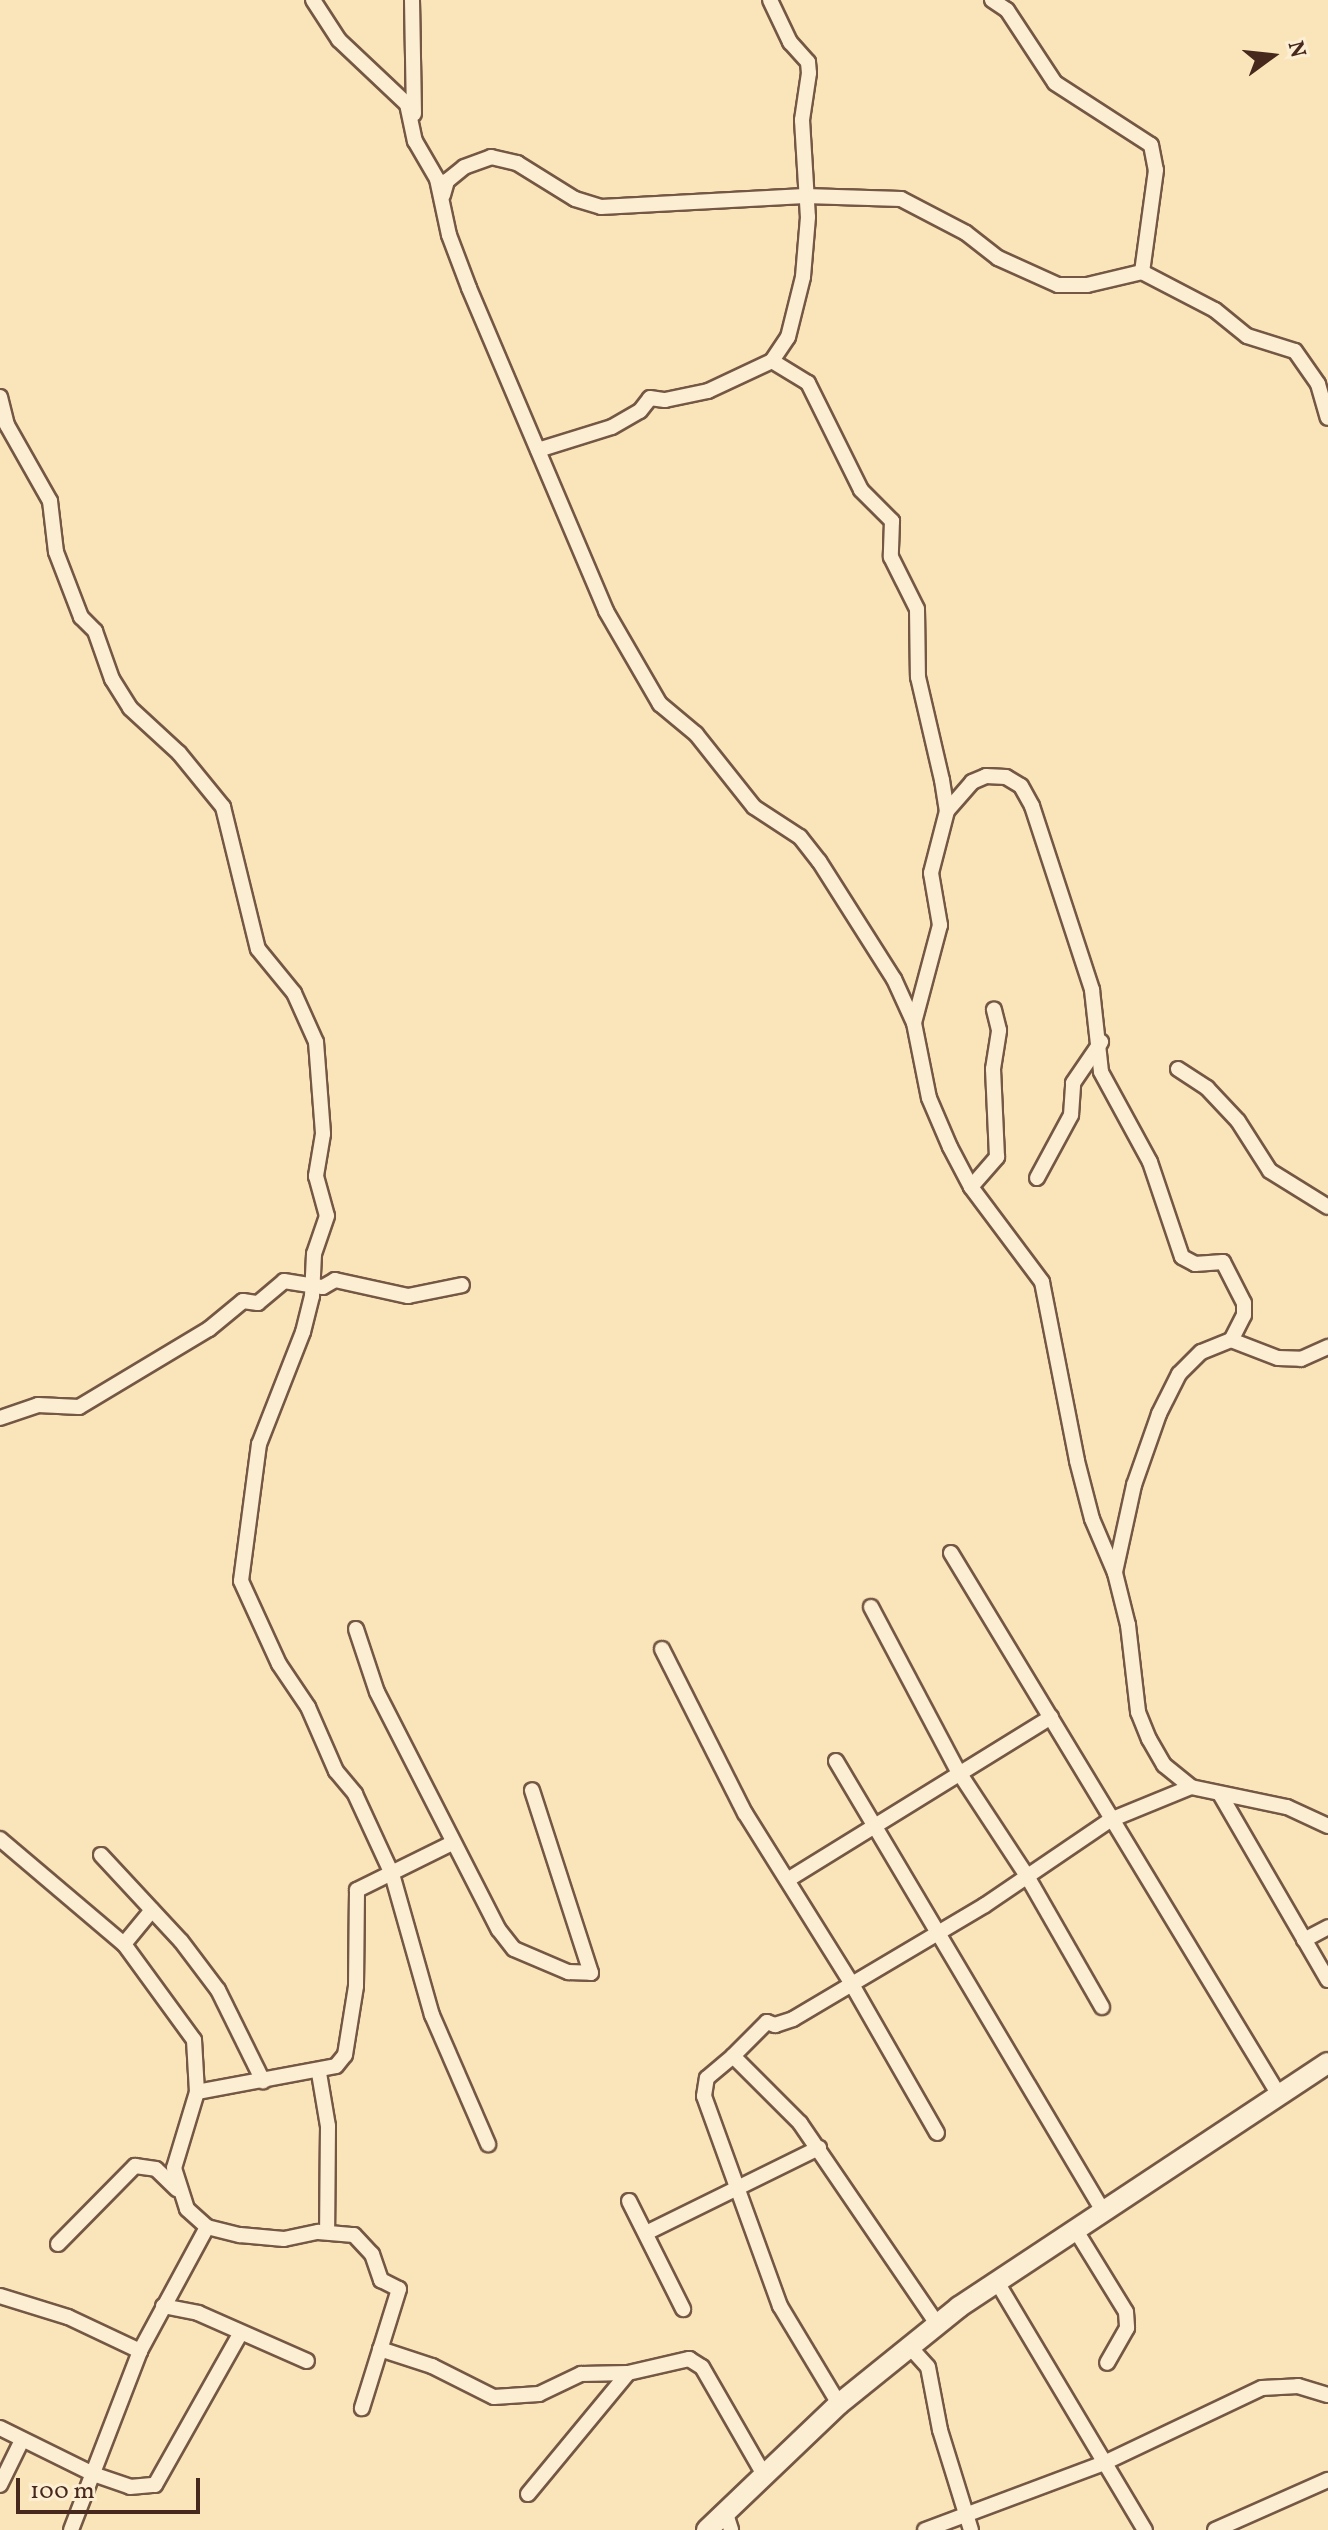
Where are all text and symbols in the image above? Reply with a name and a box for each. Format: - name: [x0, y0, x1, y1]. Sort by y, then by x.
- north arrow: [1232, 16, 1312, 96]
- text: N: [1279, 38, 1313, 61]
- scale bar: [20, 2462, 204, 2512]
- text: 100 m: [30, 2475, 95, 2509]

